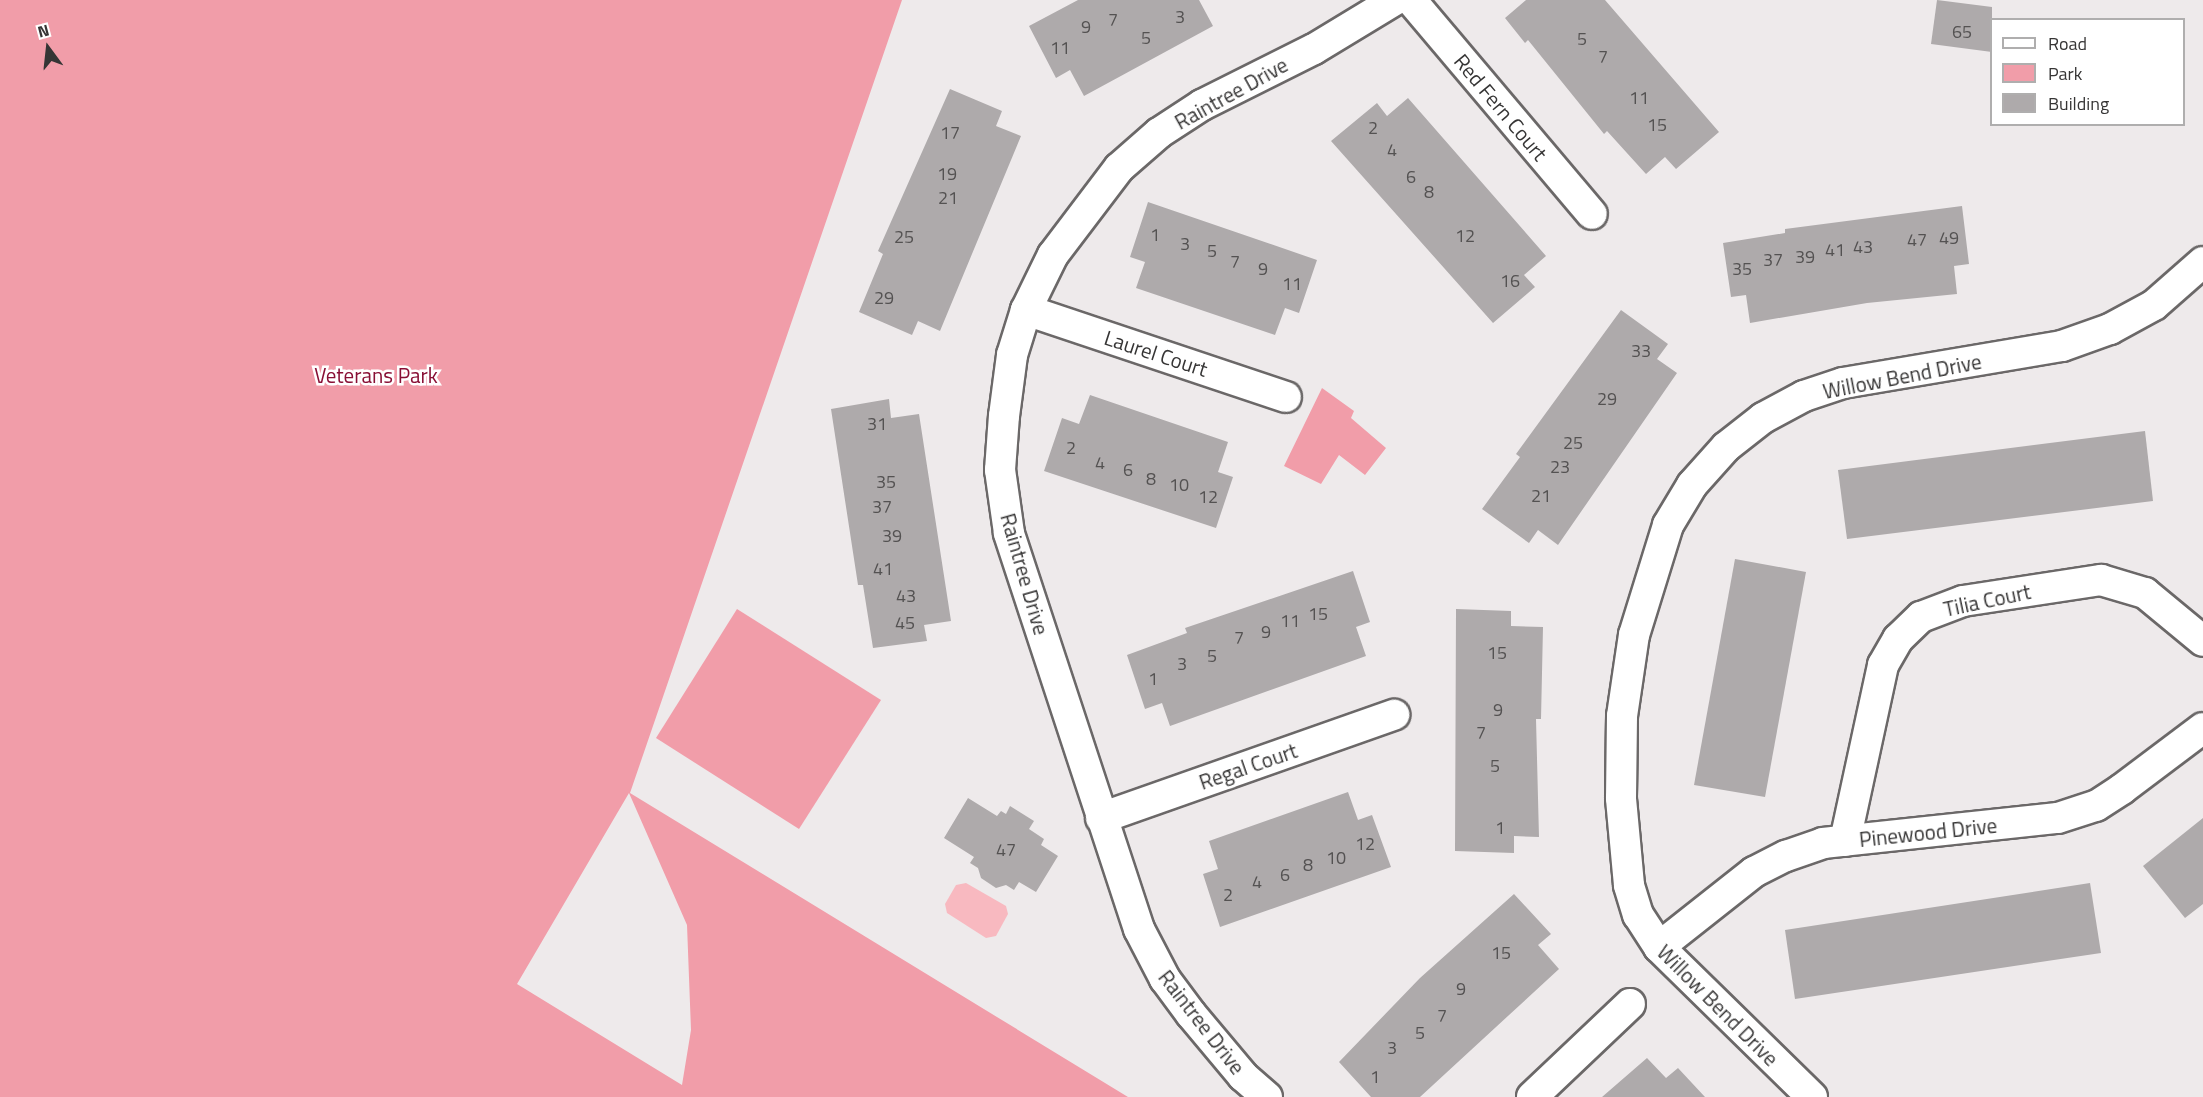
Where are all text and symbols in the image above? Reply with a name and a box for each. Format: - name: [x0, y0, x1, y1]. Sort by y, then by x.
- house number: 3: [1175, 6, 1185, 28]
- house number: 7: [1108, 9, 1118, 31]
- house number: 9: [1081, 16, 1091, 38]
- north arrow: [18, 18, 78, 78]
- text: N: [35, 18, 52, 44]
- legend: [1990, 18, 2185, 126]
- house number: 65: [1952, 21, 1972, 43]
- house number: 5: [1141, 27, 1151, 49]
- house number: 5: [1577, 28, 1587, 50]
- text: Road: [2048, 30, 2087, 57]
- house number: 11: [1050, 37, 1070, 59]
- house number: 7: [1598, 46, 1608, 68]
- street label: Red Fern Court: [1449, 48, 1553, 166]
- street label: Raintree Drive: [1170, 52, 1292, 134]
- text: Park: [2048, 60, 2082, 87]
- house number: 11: [1629, 87, 1649, 109]
- text: Building: [2048, 90, 2109, 117]
- house number: 15: [1647, 114, 1667, 136]
- house number: 2: [1368, 117, 1378, 139]
- house number: 17: [940, 122, 960, 144]
- house number: 4: [1387, 139, 1397, 161]
- house number: 19: [937, 163, 957, 185]
- house number: 6: [1406, 166, 1416, 188]
- house number: 8: [1424, 181, 1434, 203]
- house number: 21: [938, 187, 958, 209]
- house number: 1: [1150, 224, 1160, 246]
- house number: 12: [1455, 225, 1475, 247]
- house number: 25: [894, 226, 914, 248]
- house number: 49: [1939, 227, 1959, 249]
- house number: 47: [1907, 229, 1927, 251]
- house number: 3: [1180, 233, 1190, 255]
- house number: 43: [1853, 236, 1873, 258]
- house number: 41: [1825, 239, 1845, 261]
- house number: 5: [1207, 240, 1217, 262]
- house number: 39: [1795, 246, 1815, 268]
- house number: 37: [1763, 249, 1783, 271]
- house number: 7: [1230, 251, 1240, 273]
- house number: 9: [1258, 258, 1268, 280]
- house number: 35: [1732, 258, 1752, 280]
- house number: 16: [1500, 270, 1520, 292]
- house number: 11: [1282, 273, 1302, 295]
- house number: 29: [874, 287, 894, 309]
- street label: Laurel Court: [1101, 324, 1211, 382]
- house number: 33: [1631, 340, 1651, 362]
- street label: Willow Bend Drive: [1821, 348, 1983, 404]
- park label: Veterans Park: [314, 362, 438, 388]
- house number: 29: [1597, 388, 1617, 410]
- house number: 31: [867, 413, 887, 435]
- house number: 25: [1563, 432, 1583, 454]
- house number: 2: [1066, 437, 1076, 459]
- house number: 4: [1095, 452, 1105, 474]
- house number: 23: [1550, 456, 1570, 478]
- house number: 6: [1123, 459, 1133, 481]
- house number: 8: [1146, 468, 1156, 490]
- house number: 35: [876, 471, 896, 493]
- house number: 10: [1169, 474, 1189, 496]
- house number: 21: [1531, 485, 1551, 507]
- house number: 12: [1198, 486, 1218, 508]
- house number: 37: [872, 496, 892, 518]
- street label: Raintree Drive: [996, 510, 1054, 638]
- house number: 39: [882, 525, 902, 547]
- house number: 41: [873, 558, 893, 580]
- street label: Tilia Court: [1941, 578, 2033, 622]
- house number: 43: [896, 585, 916, 607]
- house number: 15: [1308, 603, 1328, 625]
- house number: 11: [1280, 610, 1300, 632]
- house number: 45: [895, 612, 915, 634]
- house number: 9: [1261, 621, 1271, 643]
- house number: 7: [1234, 627, 1244, 649]
- house number: 15: [1487, 642, 1507, 664]
- house number: 5: [1207, 645, 1217, 667]
- house number: 3: [1177, 653, 1187, 675]
- house number: 1: [1148, 668, 1158, 690]
- house number: 9: [1493, 699, 1503, 721]
- house number: 7: [1476, 722, 1486, 744]
- street label: Regal Court: [1196, 737, 1300, 795]
- house number: 5: [1490, 755, 1500, 777]
- street label: Pinewood Drive: [1858, 812, 1998, 852]
- house number: 1: [1495, 817, 1505, 839]
- house number: 12: [1355, 833, 1375, 855]
- house number: 47: [996, 839, 1016, 861]
- house number: 10: [1326, 847, 1346, 869]
- house number: 8: [1303, 854, 1313, 876]
- house number: 6: [1280, 864, 1290, 886]
- house number: 4: [1252, 871, 1262, 893]
- house number: 2: [1223, 884, 1233, 906]
- street label: Willow Bend Drive: [1652, 939, 1784, 1071]
- house number: 15: [1491, 942, 1511, 964]
- street label: Raintree Drive: [1153, 965, 1251, 1079]
- house number: 9: [1456, 978, 1466, 1000]
- house number: 7: [1437, 1005, 1447, 1027]
- house number: 5: [1415, 1022, 1425, 1044]
- house number: 3: [1387, 1037, 1397, 1059]
- house number: 1: [1370, 1066, 1380, 1088]

